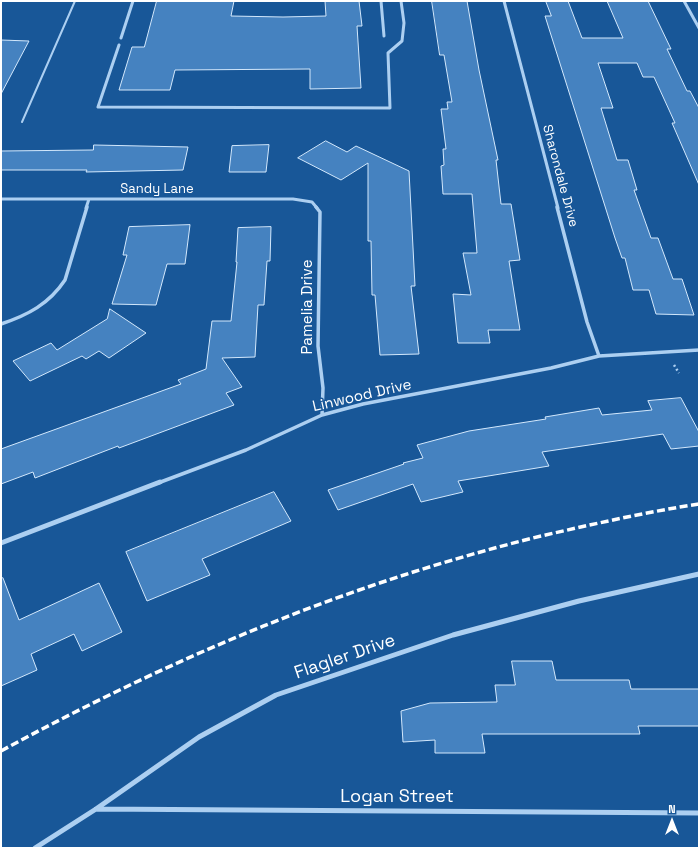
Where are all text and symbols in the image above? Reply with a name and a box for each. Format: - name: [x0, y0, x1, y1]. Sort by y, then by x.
- street label: Sharondale Drive: [539, 123, 581, 229]
- street label: Sandy Lane: [120, 181, 194, 197]
- street label: Pamelia Drive: [299, 259, 317, 355]
- street label: Linwood Drive: [311, 376, 413, 416]
- street label: Flagler Drive: [292, 630, 398, 684]
- street label: Logan Street: [340, 786, 454, 808]
- north arrow: [652, 801, 692, 841]
- text: N: [668, 802, 676, 816]

